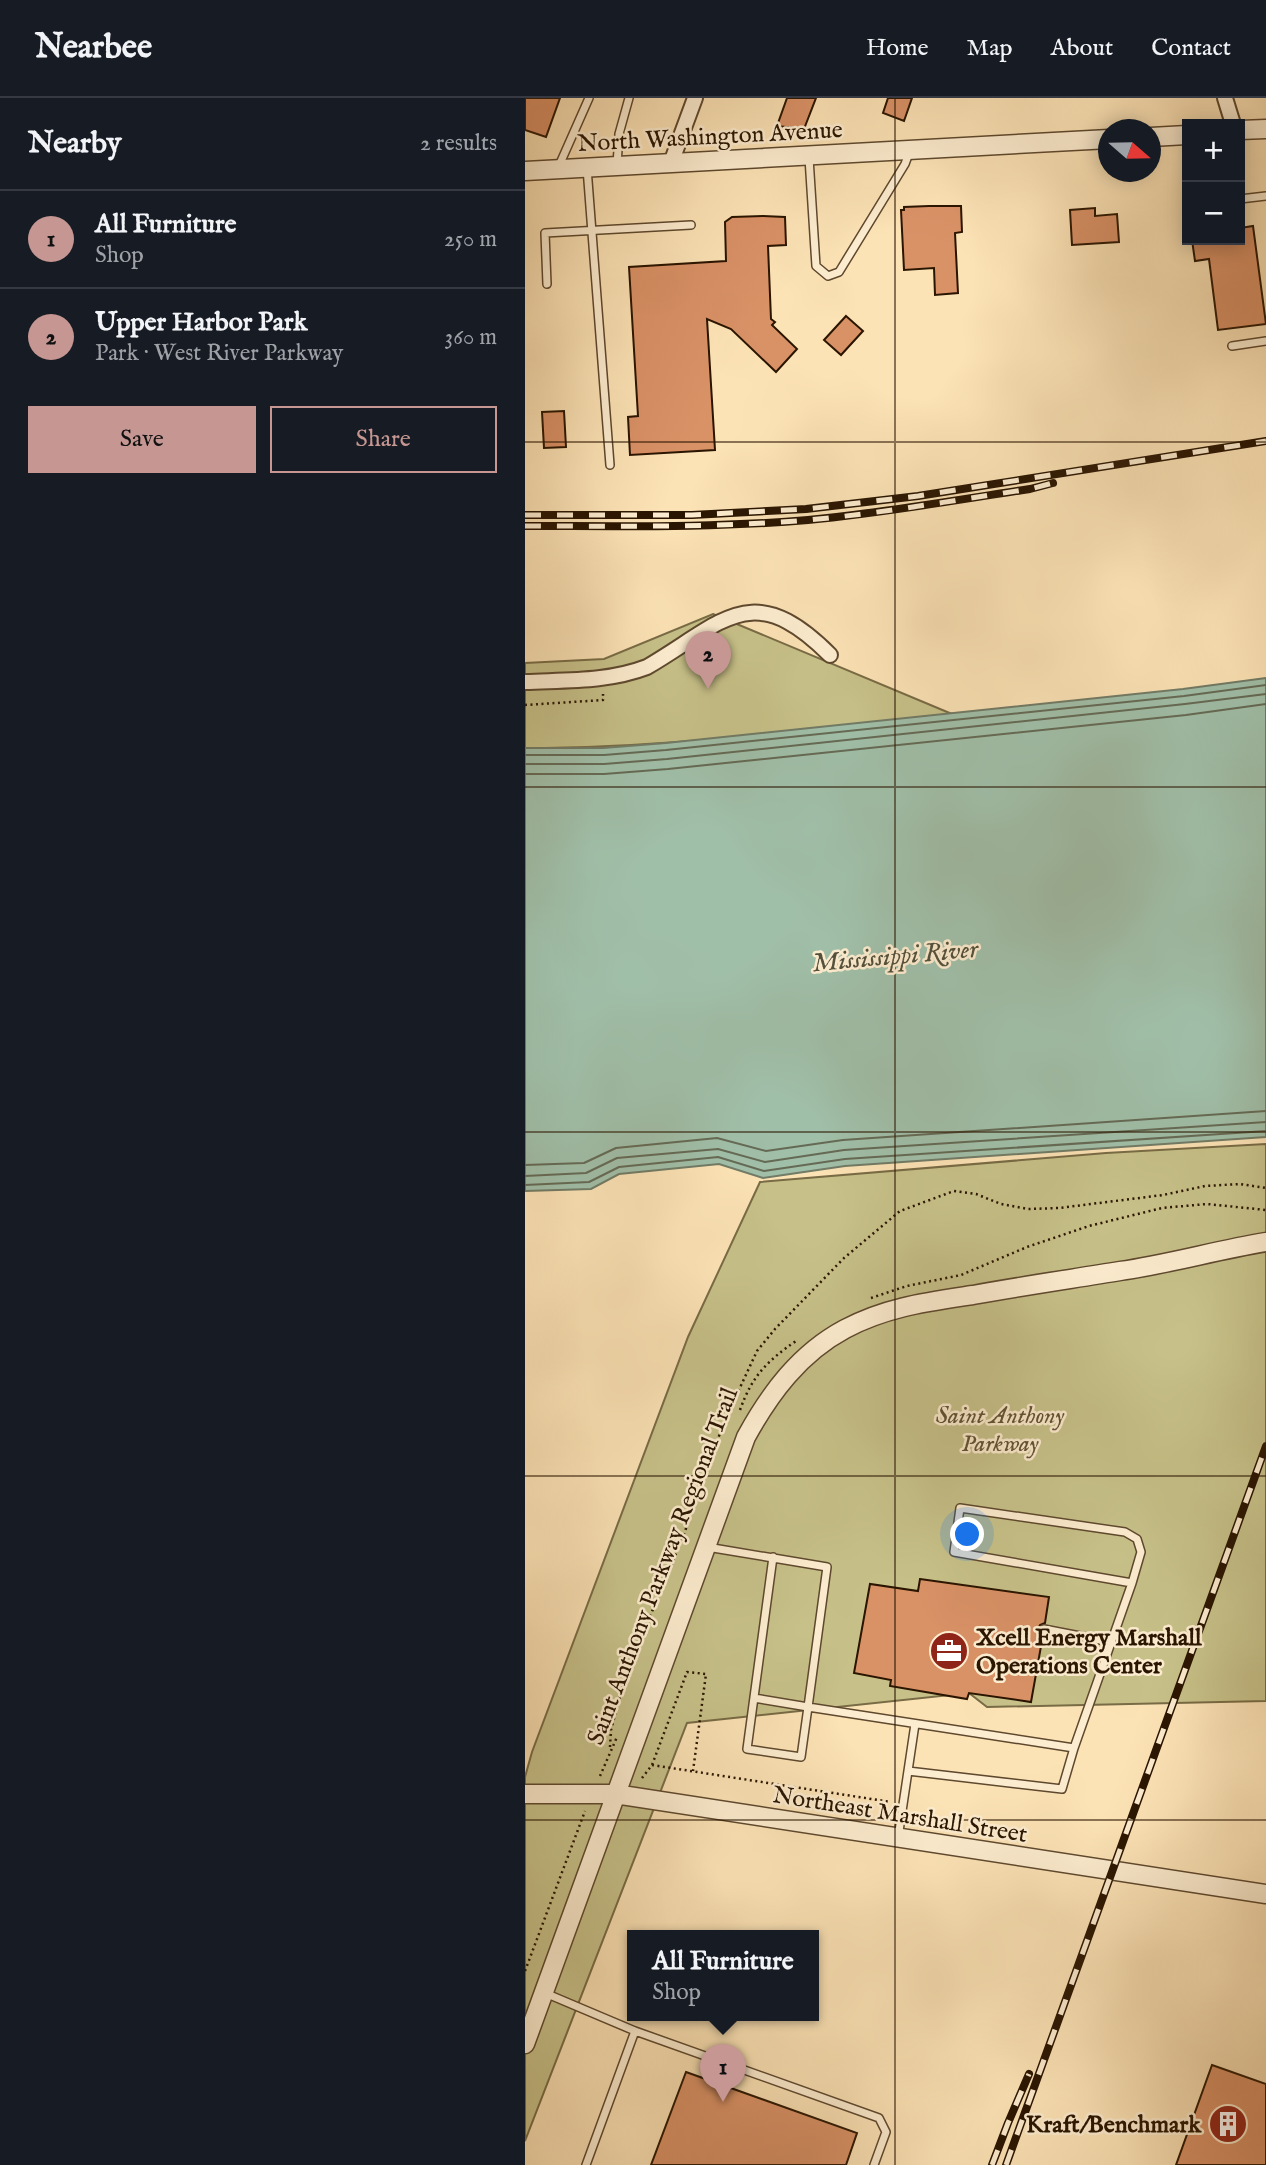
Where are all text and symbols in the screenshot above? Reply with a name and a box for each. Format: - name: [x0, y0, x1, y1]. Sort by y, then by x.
- text: Nearbee: [35, 27, 152, 69]
- text: Home: [866, 33, 929, 64]
- text: Map: [967, 33, 1013, 64]
- text: About: [1051, 33, 1113, 64]
- text: Contact: [1151, 33, 1231, 64]
- street label: North Washington Avenue: [577, 115, 844, 160]
- north arrow: [1098, 119, 1161, 182]
- map controls: [1182, 119, 1245, 245]
- button: +: [1182, 119, 1245, 182]
- text: Nearby: [28, 125, 121, 163]
- text: 2 results: [420, 129, 497, 158]
- button: −: [1182, 182, 1245, 245]
- text: All Furniture: [95, 208, 237, 241]
- text: 1: [47, 225, 55, 254]
- text: 250 m: [444, 225, 497, 254]
- text: Shop: [95, 241, 144, 270]
- text: Upper Harbor Park: [95, 306, 307, 339]
- text: 2: [46, 323, 56, 352]
- text: 360 m: [445, 323, 497, 352]
- text: Park · West River Parkway: [95, 339, 343, 368]
- button: Save: [28, 406, 256, 473]
- button: Share: [270, 406, 497, 473]
- pin: 2: [685, 631, 731, 689]
- water label: Mississippi River: [811, 933, 980, 980]
- street label: Saint Anthony Parkway Regional Trail: [581, 1383, 746, 1750]
- park label: Saint Anthony Parkway: [936, 1401, 1065, 1460]
- your location: [950, 1517, 984, 1551]
- place label: Xcell Energy Marshall Operations Center: [975, 1623, 1202, 1682]
- office icon: Xcell Energy Marshall Operations Center: [928, 1630, 970, 1672]
- street label: Northeast Marshall Street: [770, 1780, 1029, 1851]
- popup: [627, 1930, 819, 2021]
- text: All Furniture: [652, 1945, 794, 1978]
- text: Shop: [652, 1978, 701, 2007]
- pin: 1: [700, 2044, 746, 2102]
- building icon: Kraft/Benchmark: [1207, 2103, 1249, 2145]
- place label: Kraft/Benchmark: [1026, 2110, 1202, 2141]

